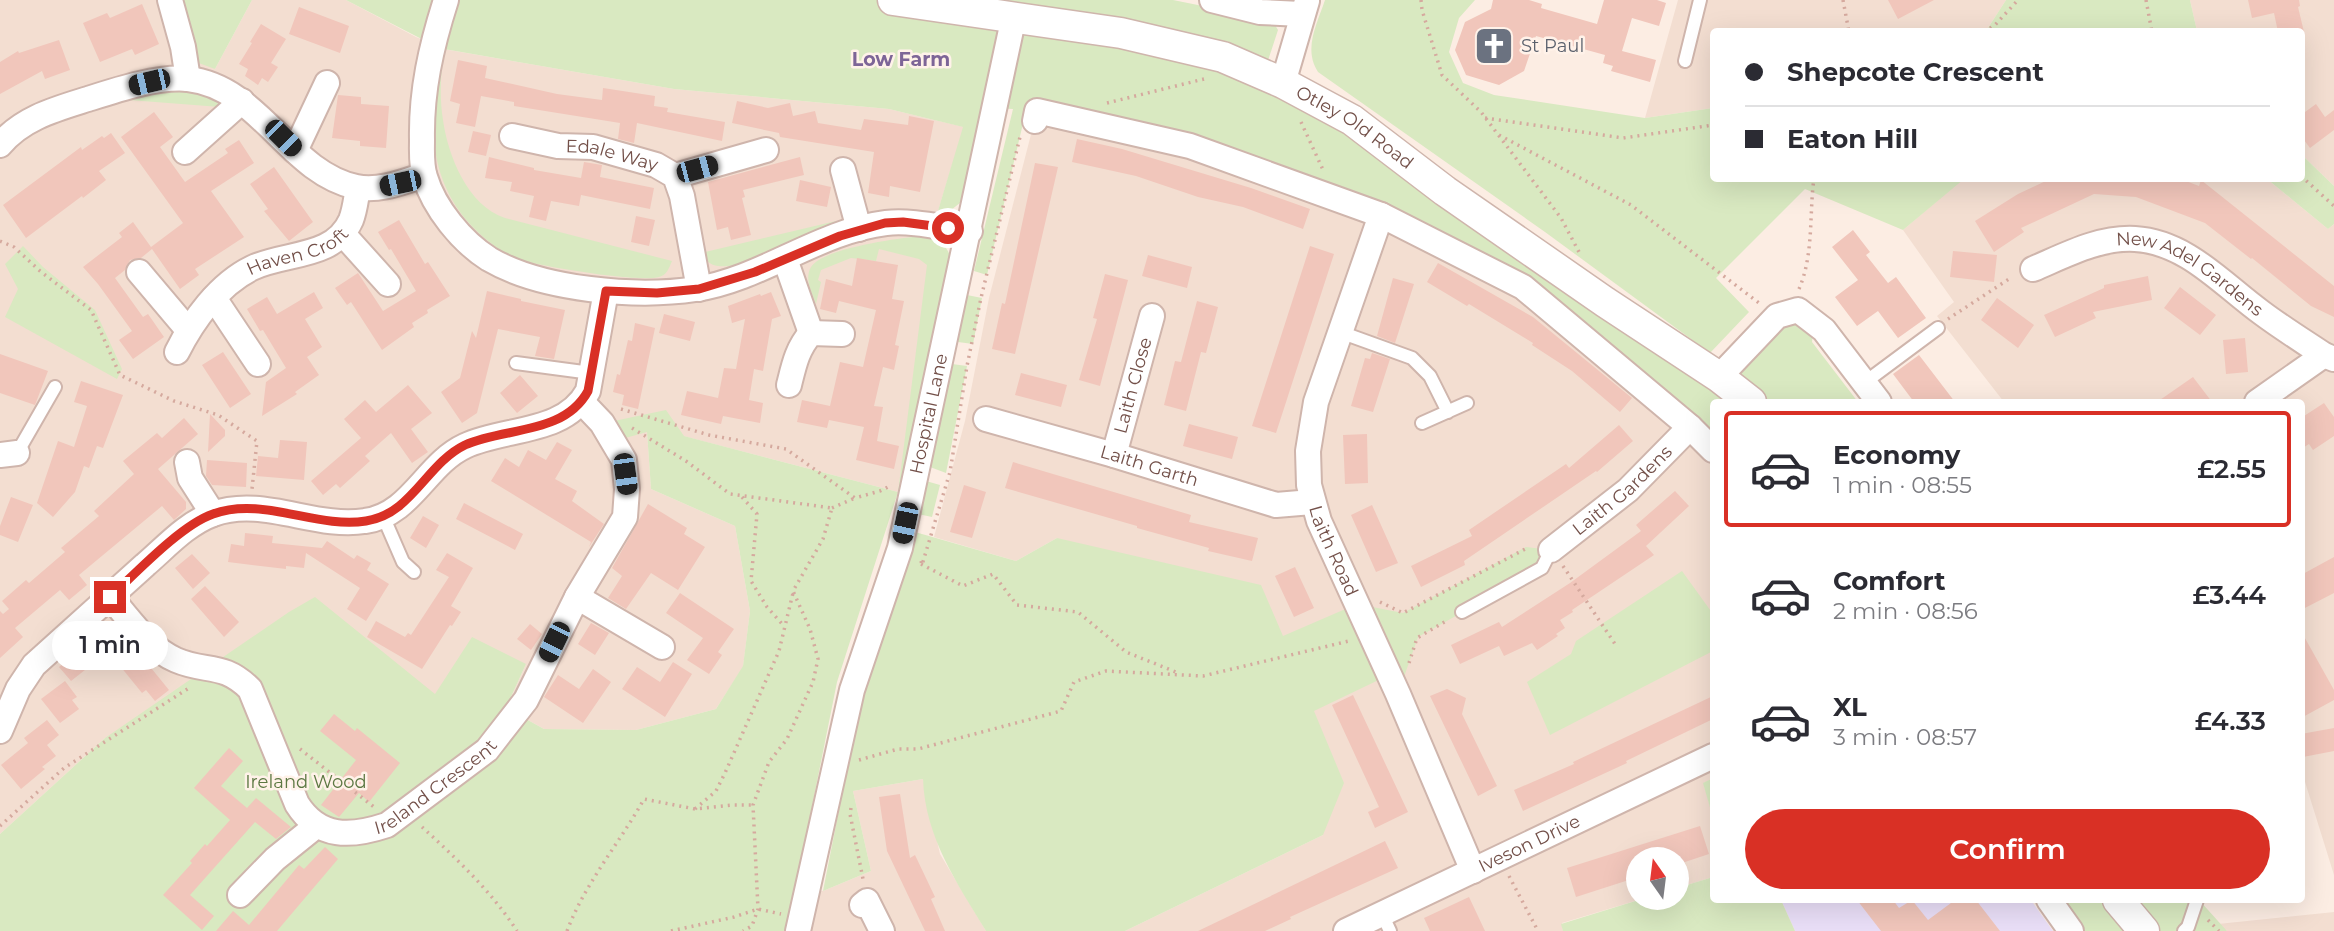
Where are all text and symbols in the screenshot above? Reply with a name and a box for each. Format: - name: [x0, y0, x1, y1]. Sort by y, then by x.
- church icon: St Paul: [1473, 25, 1515, 67]
- place label: St Paul: [1521, 35, 1584, 57]
- district label: Low Farm: [852, 48, 950, 71]
- text: Shepcote Crescent: [1787, 56, 2044, 88]
- car: [127, 67, 172, 97]
- street label: Otley Old Road: [1292, 81, 1418, 174]
- car: [261, 116, 306, 160]
- text: Eaton Hill: [1787, 123, 1918, 155]
- street label: Edale Way: [565, 135, 661, 176]
- car: [674, 153, 721, 185]
- car: [378, 168, 423, 198]
- route start: [932, 212, 964, 244]
- street label: Haven Croft: [243, 223, 353, 280]
- street label: New Adel Gardens: [2116, 228, 2268, 321]
- street label: Laith Close: [1109, 335, 1157, 436]
- street label: Hospital Lane: [905, 351, 952, 476]
- icon: car: [1749, 438, 1812, 501]
- text: Economy: [1833, 439, 1960, 471]
- street label: Laith Garth: [1098, 441, 1201, 491]
- street label: Laith Gardens: [1568, 441, 1677, 540]
- car: [612, 452, 639, 496]
- text: £2.55: [2197, 453, 2266, 485]
- text: 1 min · 08:55: [1833, 471, 1972, 499]
- car: [891, 500, 920, 546]
- street label: Laith Road: [1304, 503, 1363, 600]
- icon: car: [1749, 564, 1812, 627]
- text: Comfort: [1833, 565, 1945, 597]
- text: £3.44: [2193, 579, 2266, 611]
- route end: [94, 581, 126, 613]
- text: 2 min · 08:56: [1833, 597, 1978, 625]
- car: [536, 619, 573, 665]
- callout: 1 min: [52, 622, 168, 670]
- text: 1 min: [79, 631, 141, 659]
- icon: car: [1749, 690, 1812, 753]
- text: XL: [1833, 691, 1867, 723]
- text: £4.33: [2195, 705, 2266, 737]
- text: 3 min · 08:57: [1833, 723, 1977, 751]
- street label: Ireland Crescent: [372, 735, 502, 839]
- park label: Ireland Wood: [245, 771, 367, 793]
- button: Confirm: [1745, 809, 2270, 889]
- street label: Iveson Drive: [1475, 810, 1584, 877]
- north arrow: [1626, 847, 1689, 910]
- map controls: [1626, 847, 1689, 910]

